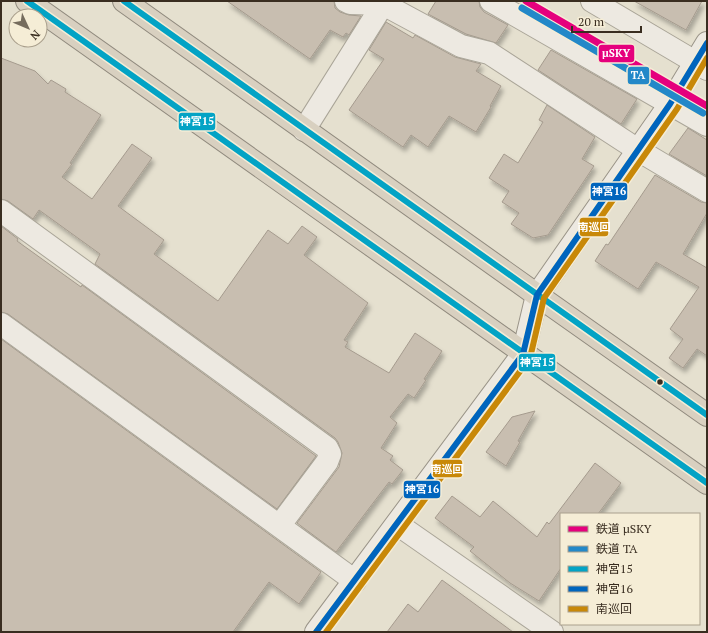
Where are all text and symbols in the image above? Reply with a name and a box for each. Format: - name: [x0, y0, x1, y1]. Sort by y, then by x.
- north arrow: [8, 8, 48, 48]
- scale bar: [572, 8, 641, 34]
- text: 20 m: [578, 14, 605, 29]
- text: N: [27, 27, 43, 43]
- line badge: μSKY: [598, 44, 635, 63]
- text: μSKY: [602, 46, 630, 60]
- line badge: TA: [627, 66, 650, 85]
- text: TA: [631, 68, 646, 82]
- line badge: 神宮15: [178, 112, 216, 131]
- text: 神宮15: [180, 114, 214, 128]
- line badge: 神宮16: [590, 182, 628, 201]
- text: 神宮16: [592, 184, 626, 198]
- line badge: 南巡回: [579, 217, 609, 237]
- text: 南巡回: [578, 220, 611, 234]
- line badge: 神宮15: [518, 353, 556, 372]
- text: 神宮15: [520, 355, 554, 369]
- unlabelled marker: [655, 377, 665, 387]
- line badge: 南巡回: [432, 459, 463, 478]
- text: 南巡回: [431, 462, 464, 476]
- line badge: 神宮16: [403, 480, 441, 499]
- text: 神宮16: [405, 482, 439, 496]
- legend: [560, 513, 700, 625]
- text: 鉄道 μSKY: [596, 521, 652, 536]
- text: 鉄道 TA: [596, 541, 638, 556]
- text: 神宮15: [596, 561, 633, 576]
- text: 神宮16: [596, 581, 633, 596]
- text: 南巡回: [596, 601, 632, 616]

